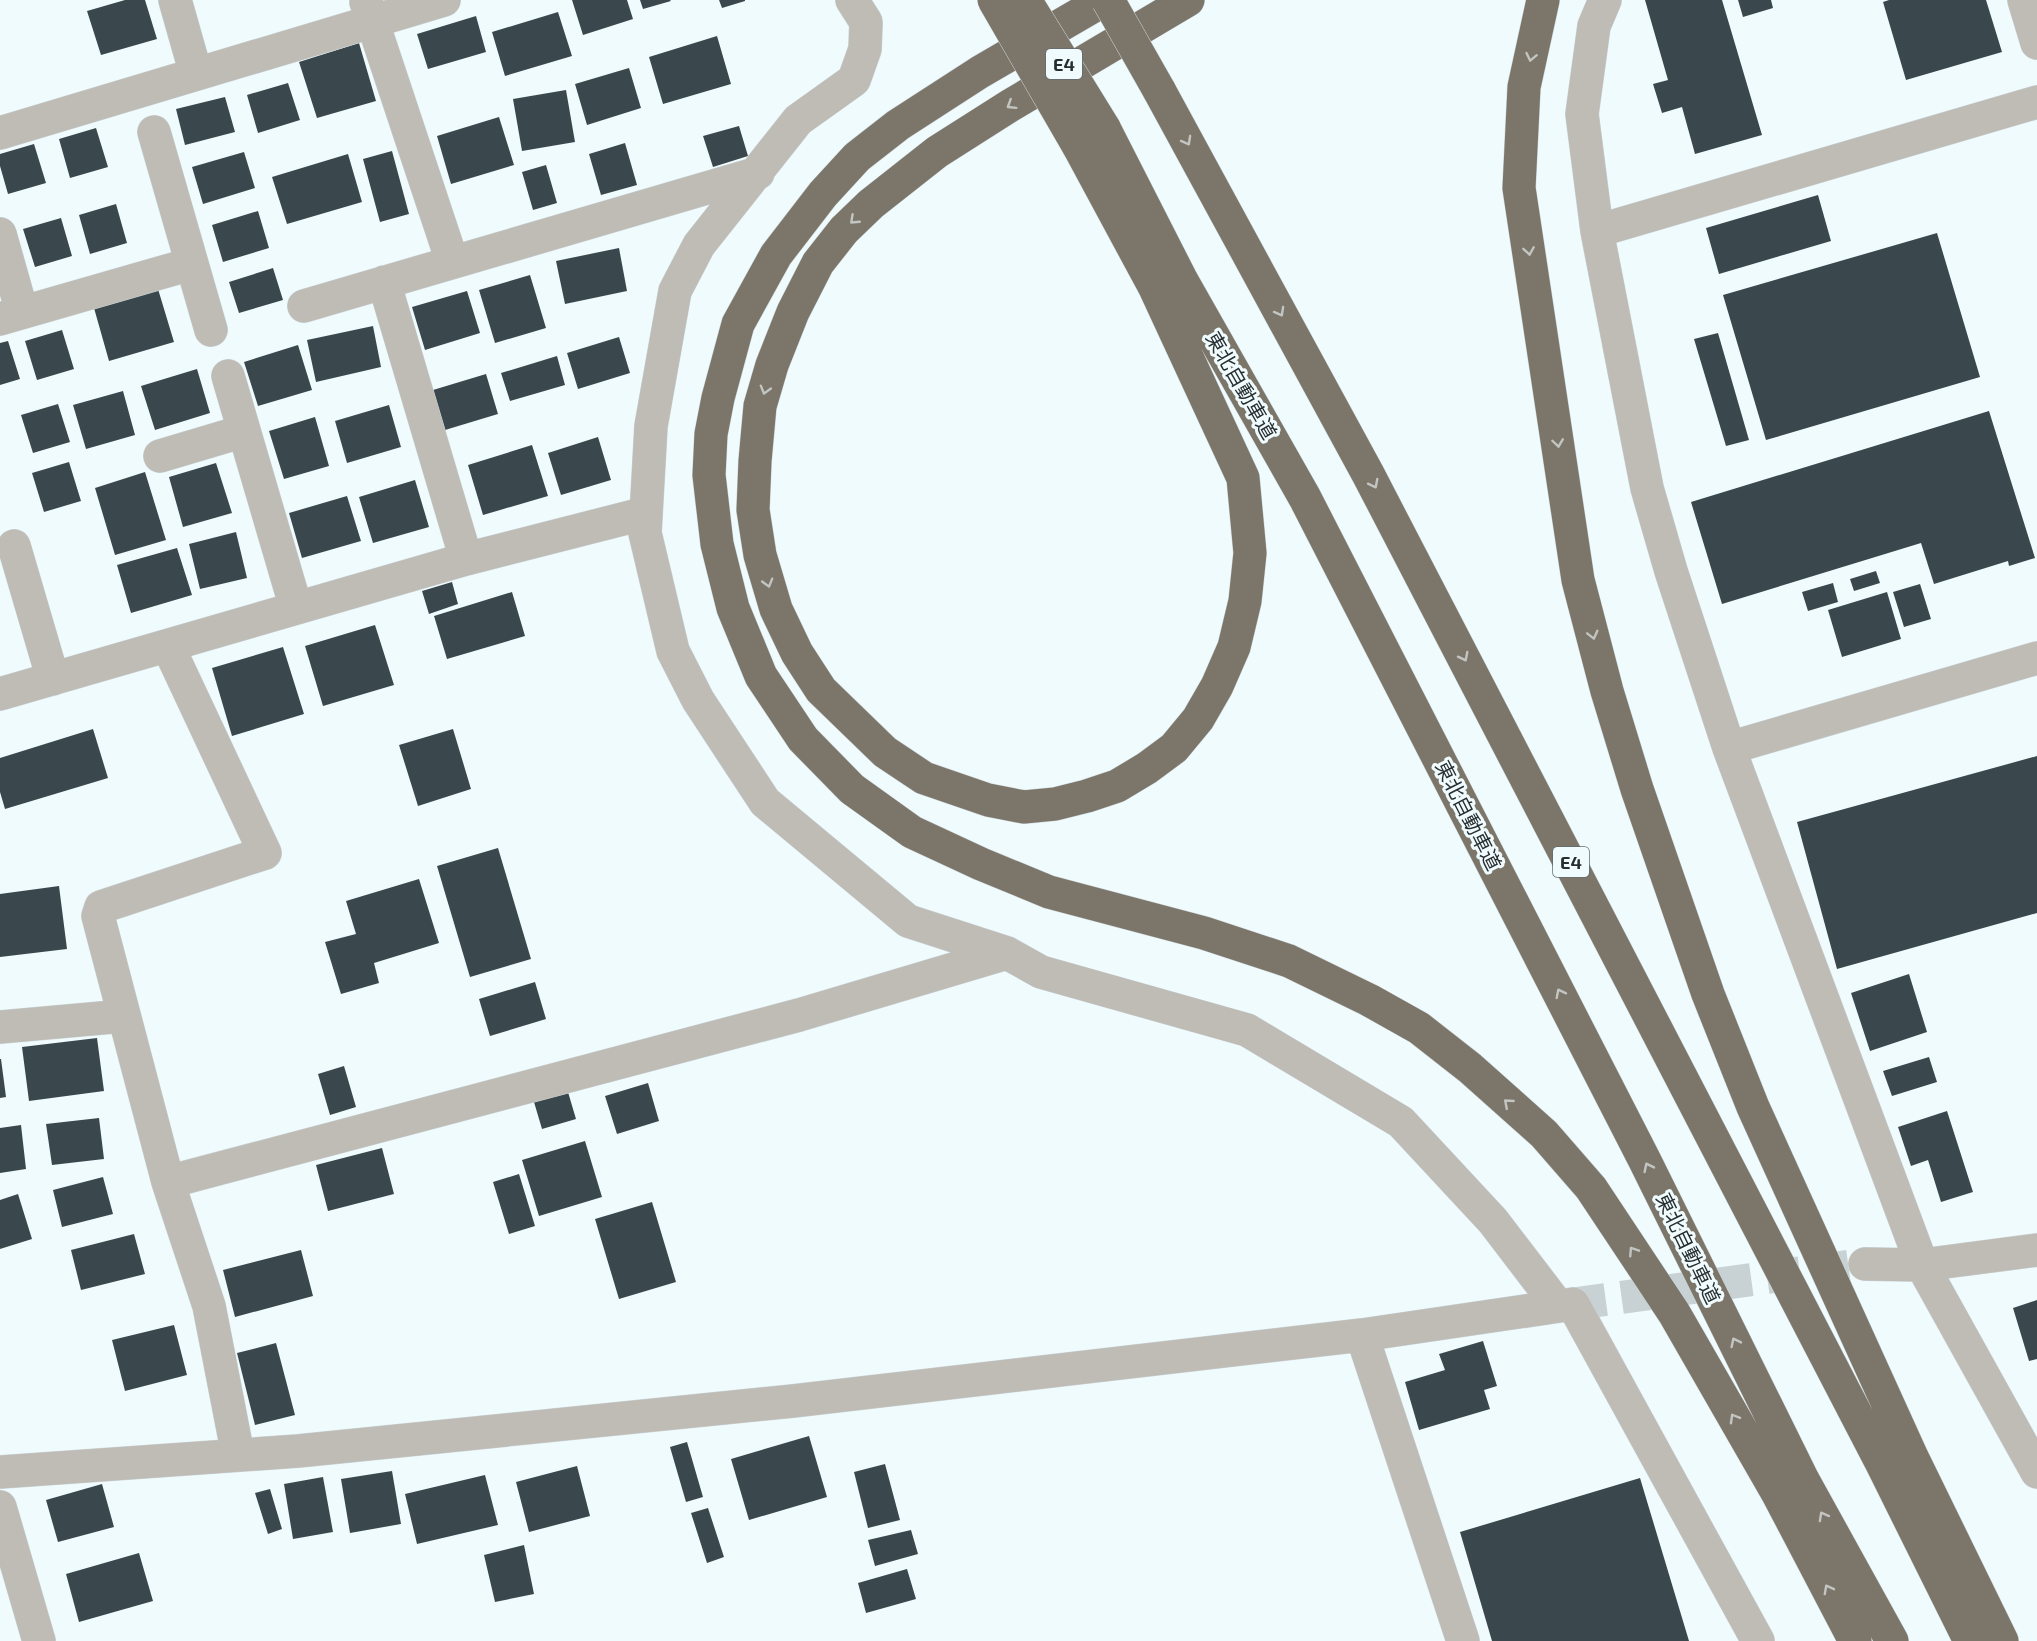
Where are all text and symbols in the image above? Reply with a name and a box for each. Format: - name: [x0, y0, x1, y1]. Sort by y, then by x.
- road number: E4: [1046, 49, 1082, 79]
- one-way arrow: [1525, 52, 1538, 62]
- one-way arrow: [1007, 97, 1017, 109]
- one-way arrow: [1180, 135, 1191, 145]
- one-way arrow: [851, 213, 861, 224]
- one-way arrow: [1522, 245, 1535, 255]
- one-way arrow: [1273, 306, 1284, 317]
- street label: 東北自動車道: [1202, 327, 1282, 443]
- one-way arrow: [760, 384, 772, 395]
- one-way arrow: [1552, 439, 1564, 448]
- one-way arrow: [1367, 477, 1378, 488]
- one-way arrow: [761, 577, 773, 588]
- one-way arrow: [1585, 630, 1598, 640]
- one-way arrow: [1457, 650, 1468, 661]
- street label: 東北自動車道: [1431, 756, 1507, 874]
- road number: E4: [1553, 847, 1589, 877]
- one-way arrow: [1556, 989, 1568, 1000]
- one-way arrow: [1504, 1100, 1515, 1111]
- one-way arrow: [1644, 1163, 1656, 1174]
- street label: 東北自動車道: [1652, 1189, 1726, 1307]
- one-way arrow: [1629, 1247, 1640, 1258]
- one-way arrow: [1731, 1338, 1742, 1349]
- one-way arrow: [1730, 1414, 1741, 1424]
- one-way arrow: [1819, 1512, 1830, 1522]
- one-way arrow: [1824, 1585, 1835, 1596]

